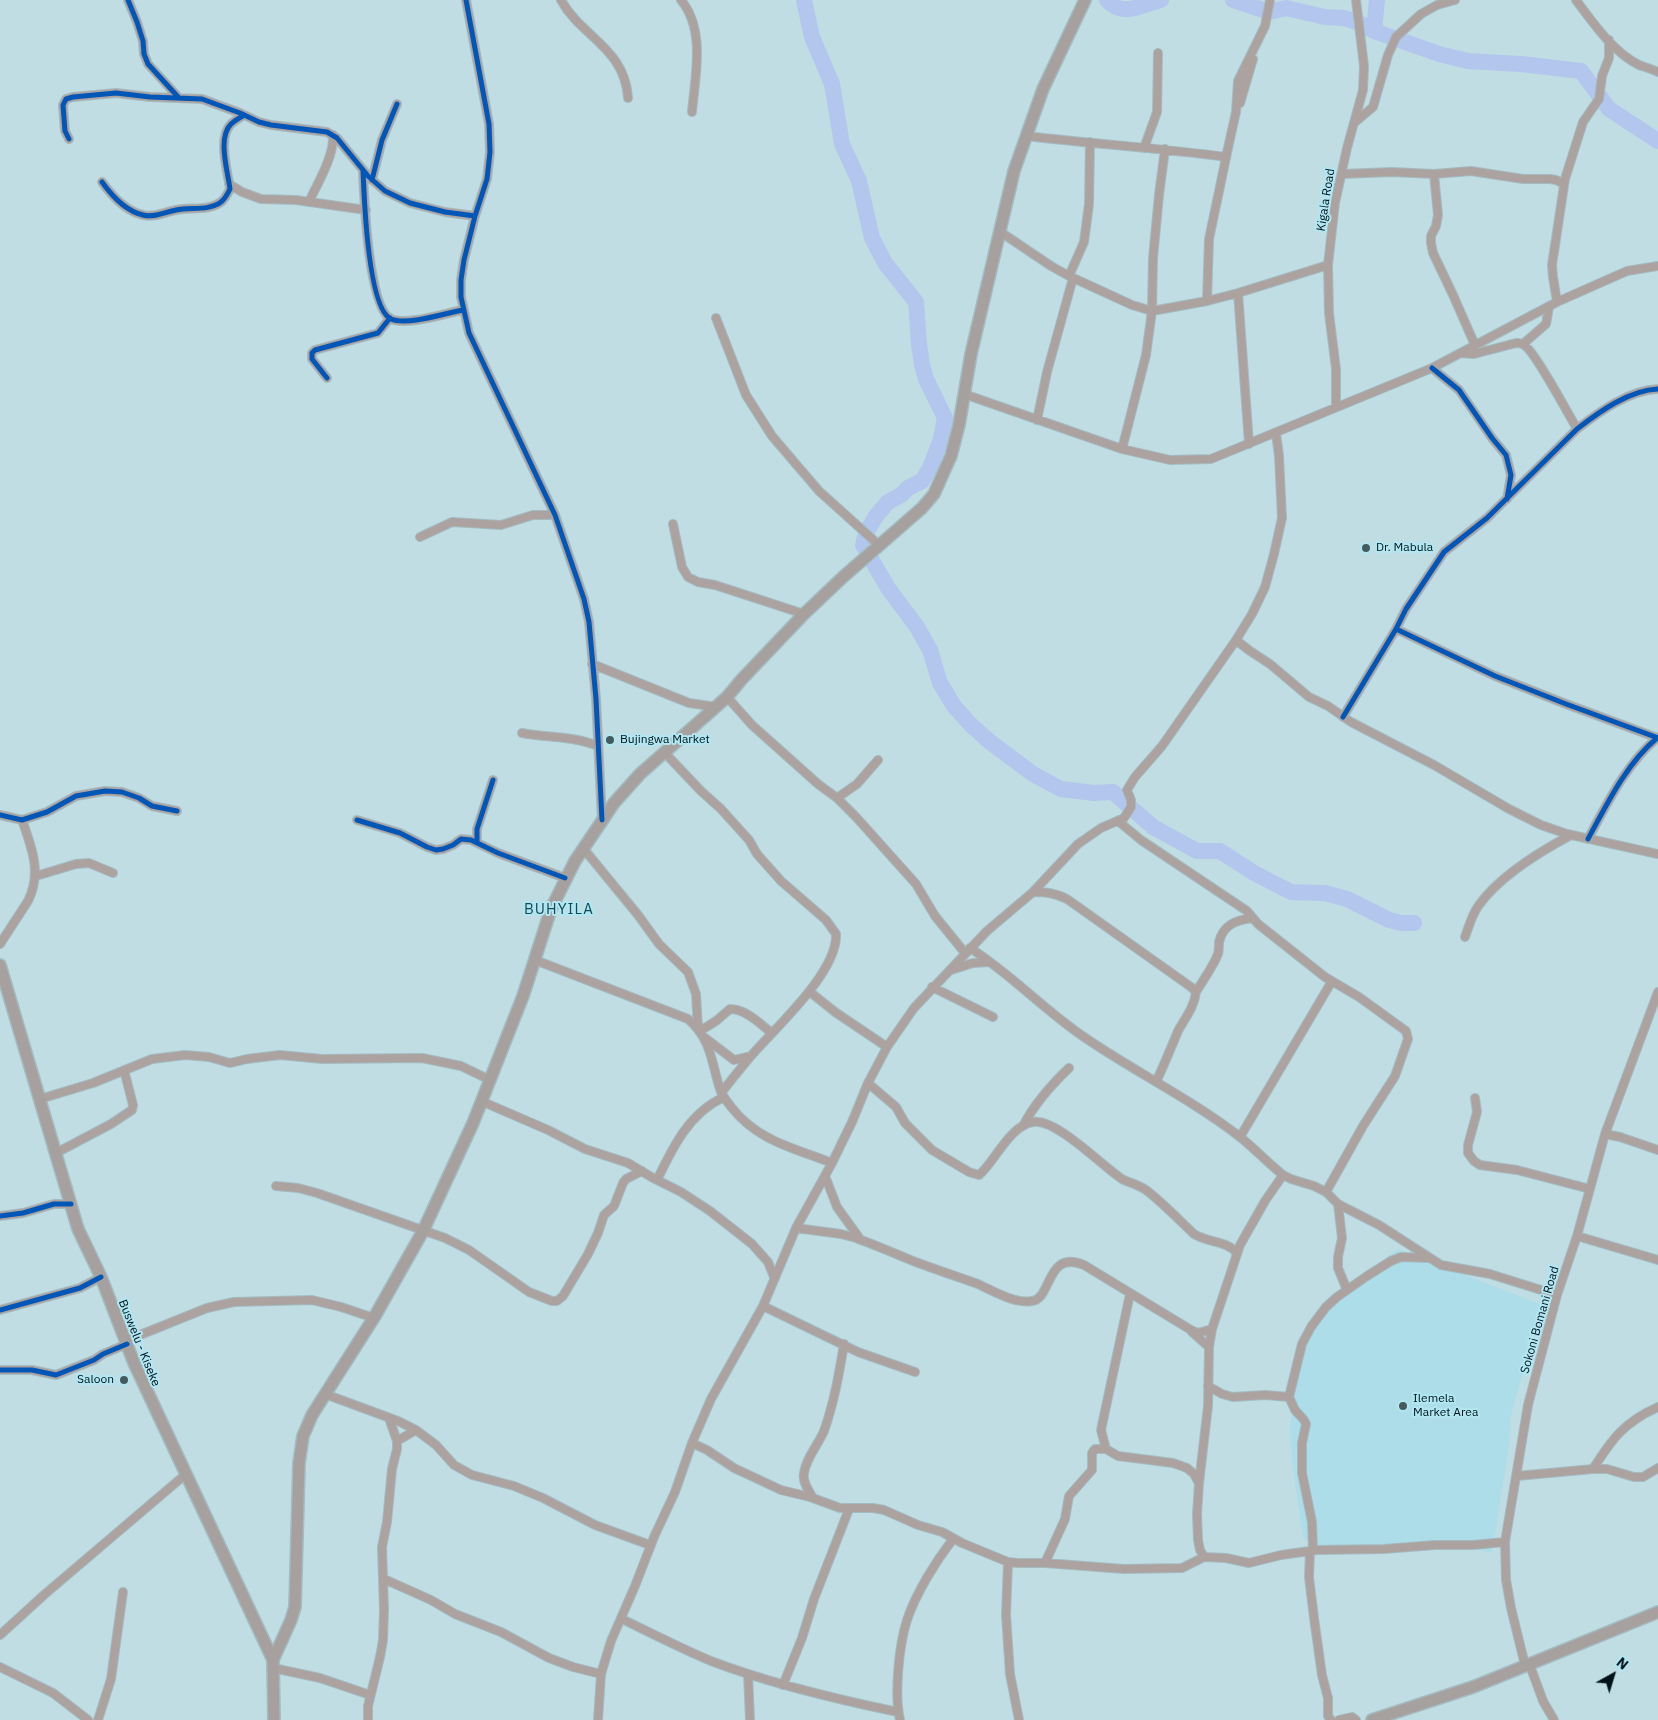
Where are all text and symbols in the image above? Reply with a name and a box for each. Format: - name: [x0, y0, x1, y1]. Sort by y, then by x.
- street label: Kigala Road: [1314, 168, 1338, 232]
- place label: Dr. Mabula: [1376, 541, 1433, 555]
- marker: Dr. Mabula: [1360, 542, 1372, 554]
- place label: Bujingwa Market: [620, 733, 710, 747]
- marker: Bujingwa Market: [604, 734, 616, 746]
- district label: BUHYILA: [523, 901, 595, 919]
- street label: Sokoni Bomani Road: [1518, 1265, 1562, 1375]
- street label: Buswelu - Kiseke: [115, 1297, 163, 1389]
- place label: Saloon: [77, 1373, 114, 1387]
- marker: Saloon: [118, 1374, 130, 1386]
- place label: Ilemela Market Area: [1413, 1392, 1478, 1420]
- marker: Ilemela Market Area: [1397, 1400, 1409, 1412]
- north arrow: [1588, 1650, 1638, 1700]
- text: N: [1613, 1653, 1632, 1674]

